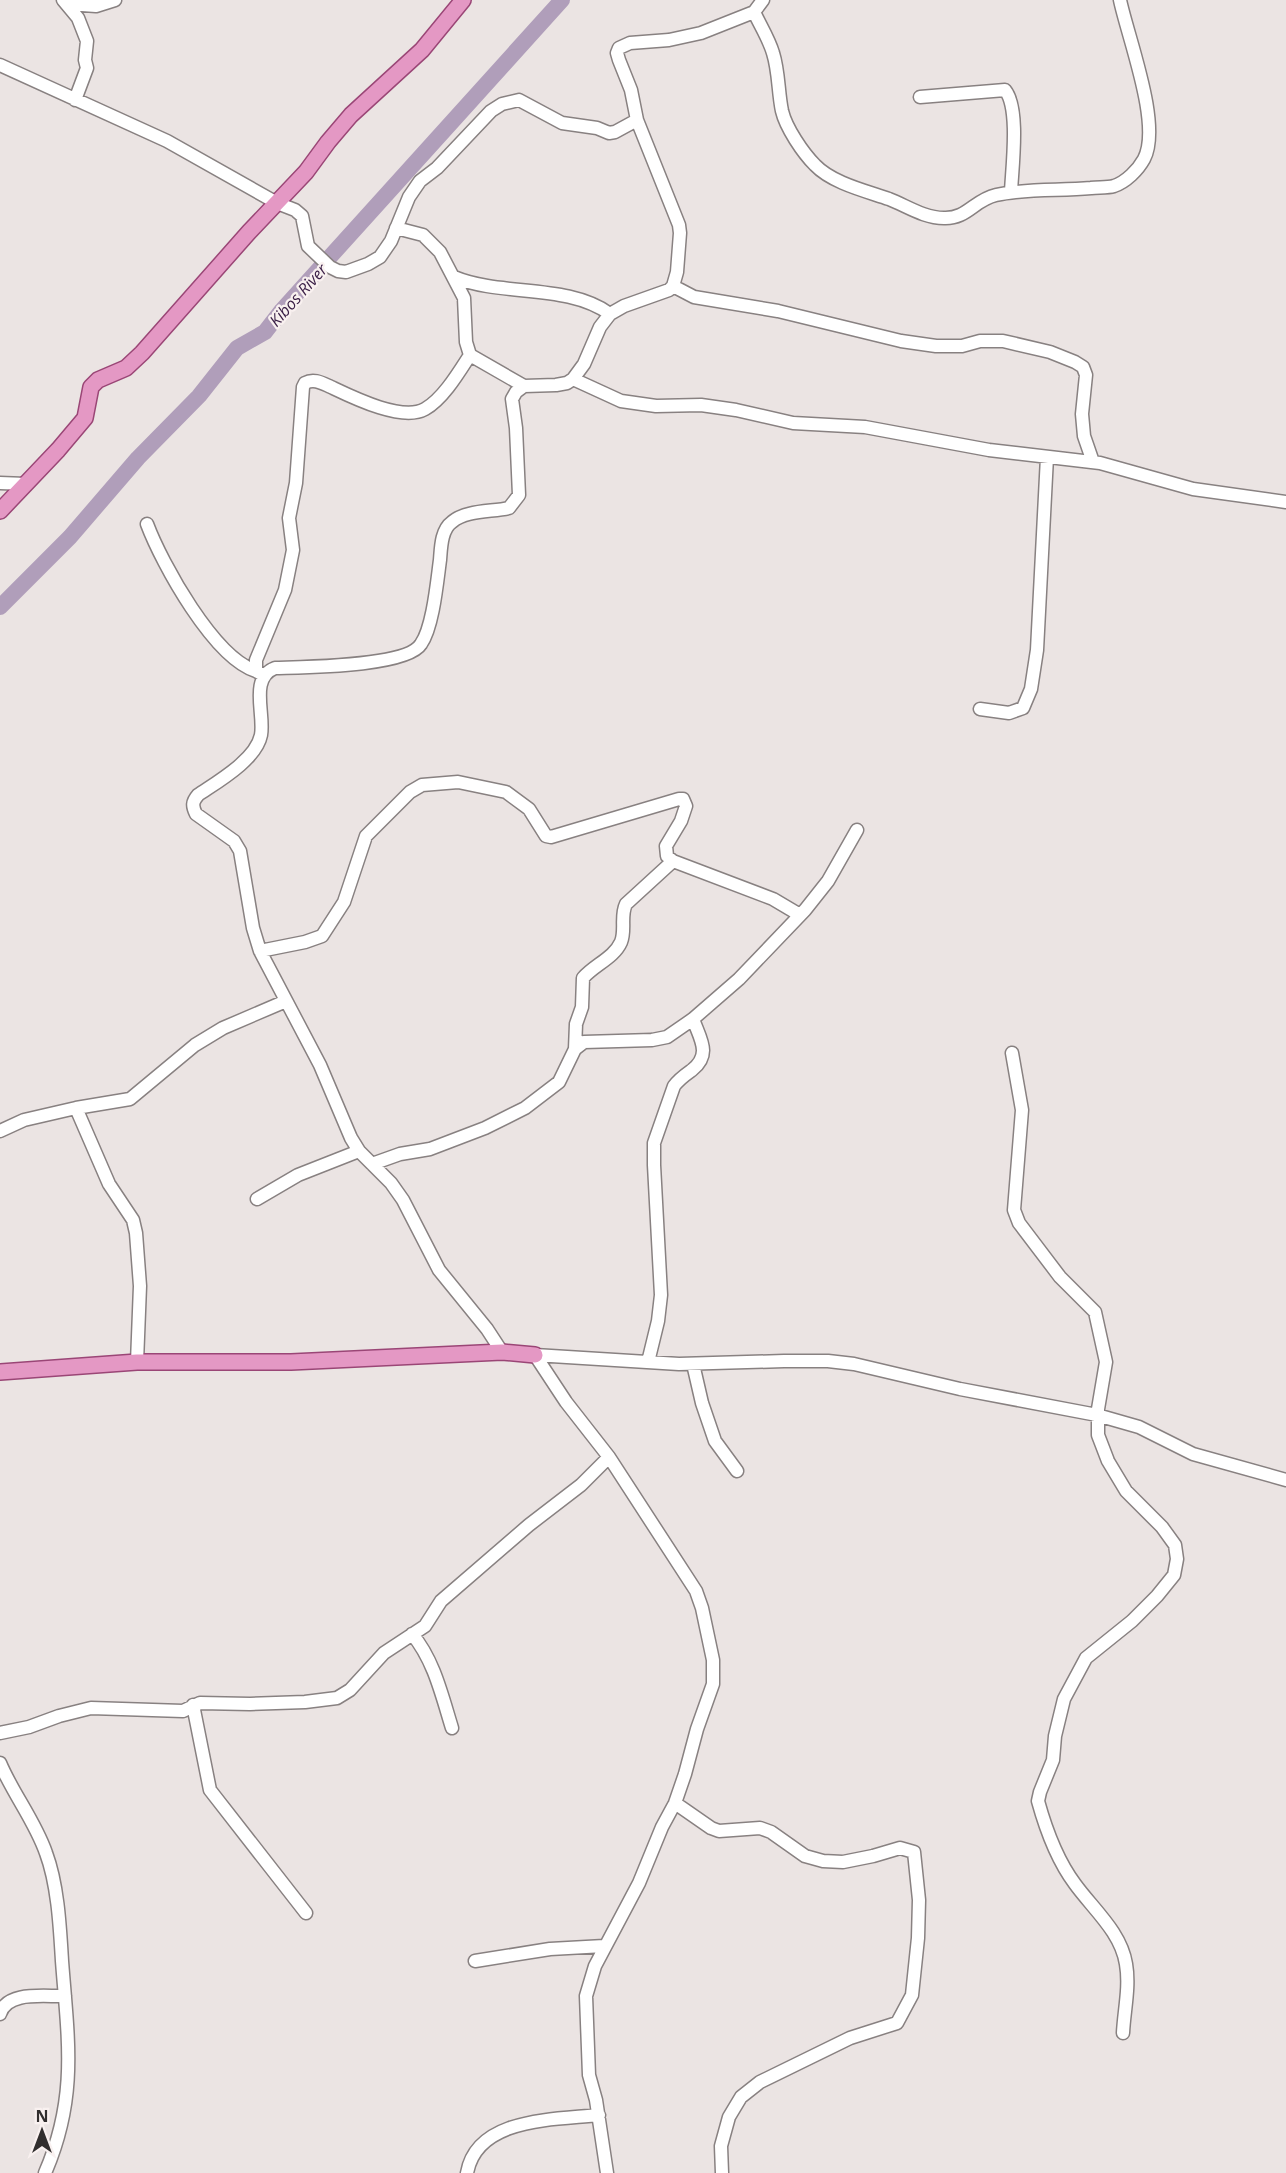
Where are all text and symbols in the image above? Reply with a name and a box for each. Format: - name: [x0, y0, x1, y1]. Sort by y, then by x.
- water label: Kibos River: [264, 258, 332, 331]
- north arrow: [12, 2101, 72, 2161]
- text: N: [35, 2105, 49, 2127]

